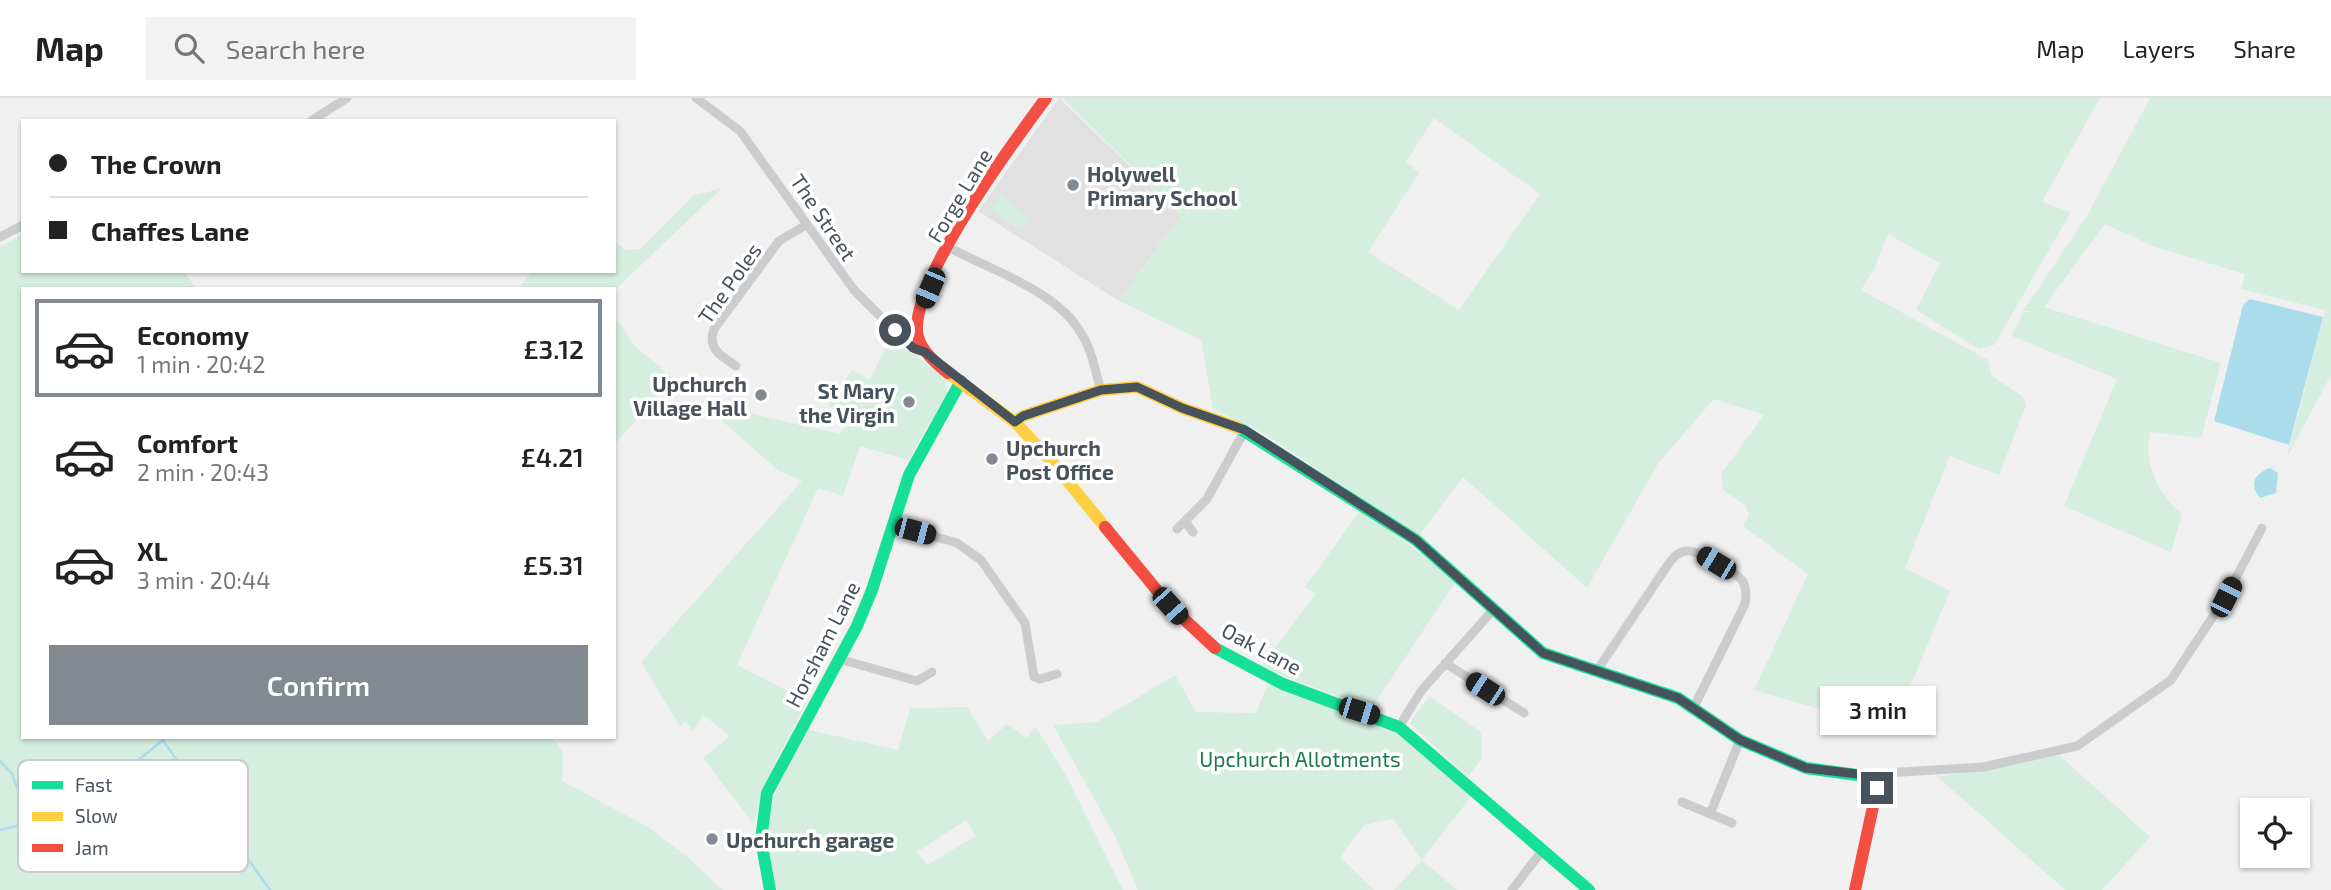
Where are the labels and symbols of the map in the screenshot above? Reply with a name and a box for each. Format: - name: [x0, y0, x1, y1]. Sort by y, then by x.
- street label: Forge Lane: [921, 144, 997, 246]
- place label: Holywell Primary School: [1087, 161, 1238, 211]
- street label: The Street: [786, 169, 862, 265]
- marker: Holywell Primary School: [1065, 177, 1081, 193]
- street label: The Poles: [692, 238, 766, 328]
- car: [913, 265, 948, 311]
- route start: [879, 314, 911, 346]
- place label: Upchurch Village Hall: [633, 371, 747, 420]
- place label: St Mary the Virgin: [799, 378, 895, 427]
- marker: Upchurch Village Hall: [753, 387, 769, 403]
- marker: St Mary the Virgin: [901, 394, 917, 410]
- place label: Upchurch Post Office: [1006, 435, 1114, 484]
- marker: Upchurch Post Office: [984, 451, 1000, 467]
- car: [892, 515, 939, 547]
- car: [1693, 543, 1740, 583]
- car: [2208, 574, 2245, 620]
- street label: Horsham Lane: [780, 577, 864, 711]
- car: [1149, 583, 1192, 629]
- street label: Oak Lane: [1218, 617, 1306, 679]
- car: [1462, 669, 1509, 709]
- callout: 3 min: [1819, 686, 1935, 736]
- car: [1336, 695, 1383, 727]
- park label: Upchurch Allotments: [1199, 746, 1401, 771]
- legend: [18, 760, 248, 872]
- route end: [1861, 772, 1893, 804]
- text: Fast: [75, 773, 112, 796]
- text: Slow: [75, 804, 118, 827]
- place label: Upchurch garage: [726, 827, 894, 852]
- marker: Upchurch garage: [704, 831, 720, 847]
- text: Jam: [75, 836, 109, 859]

